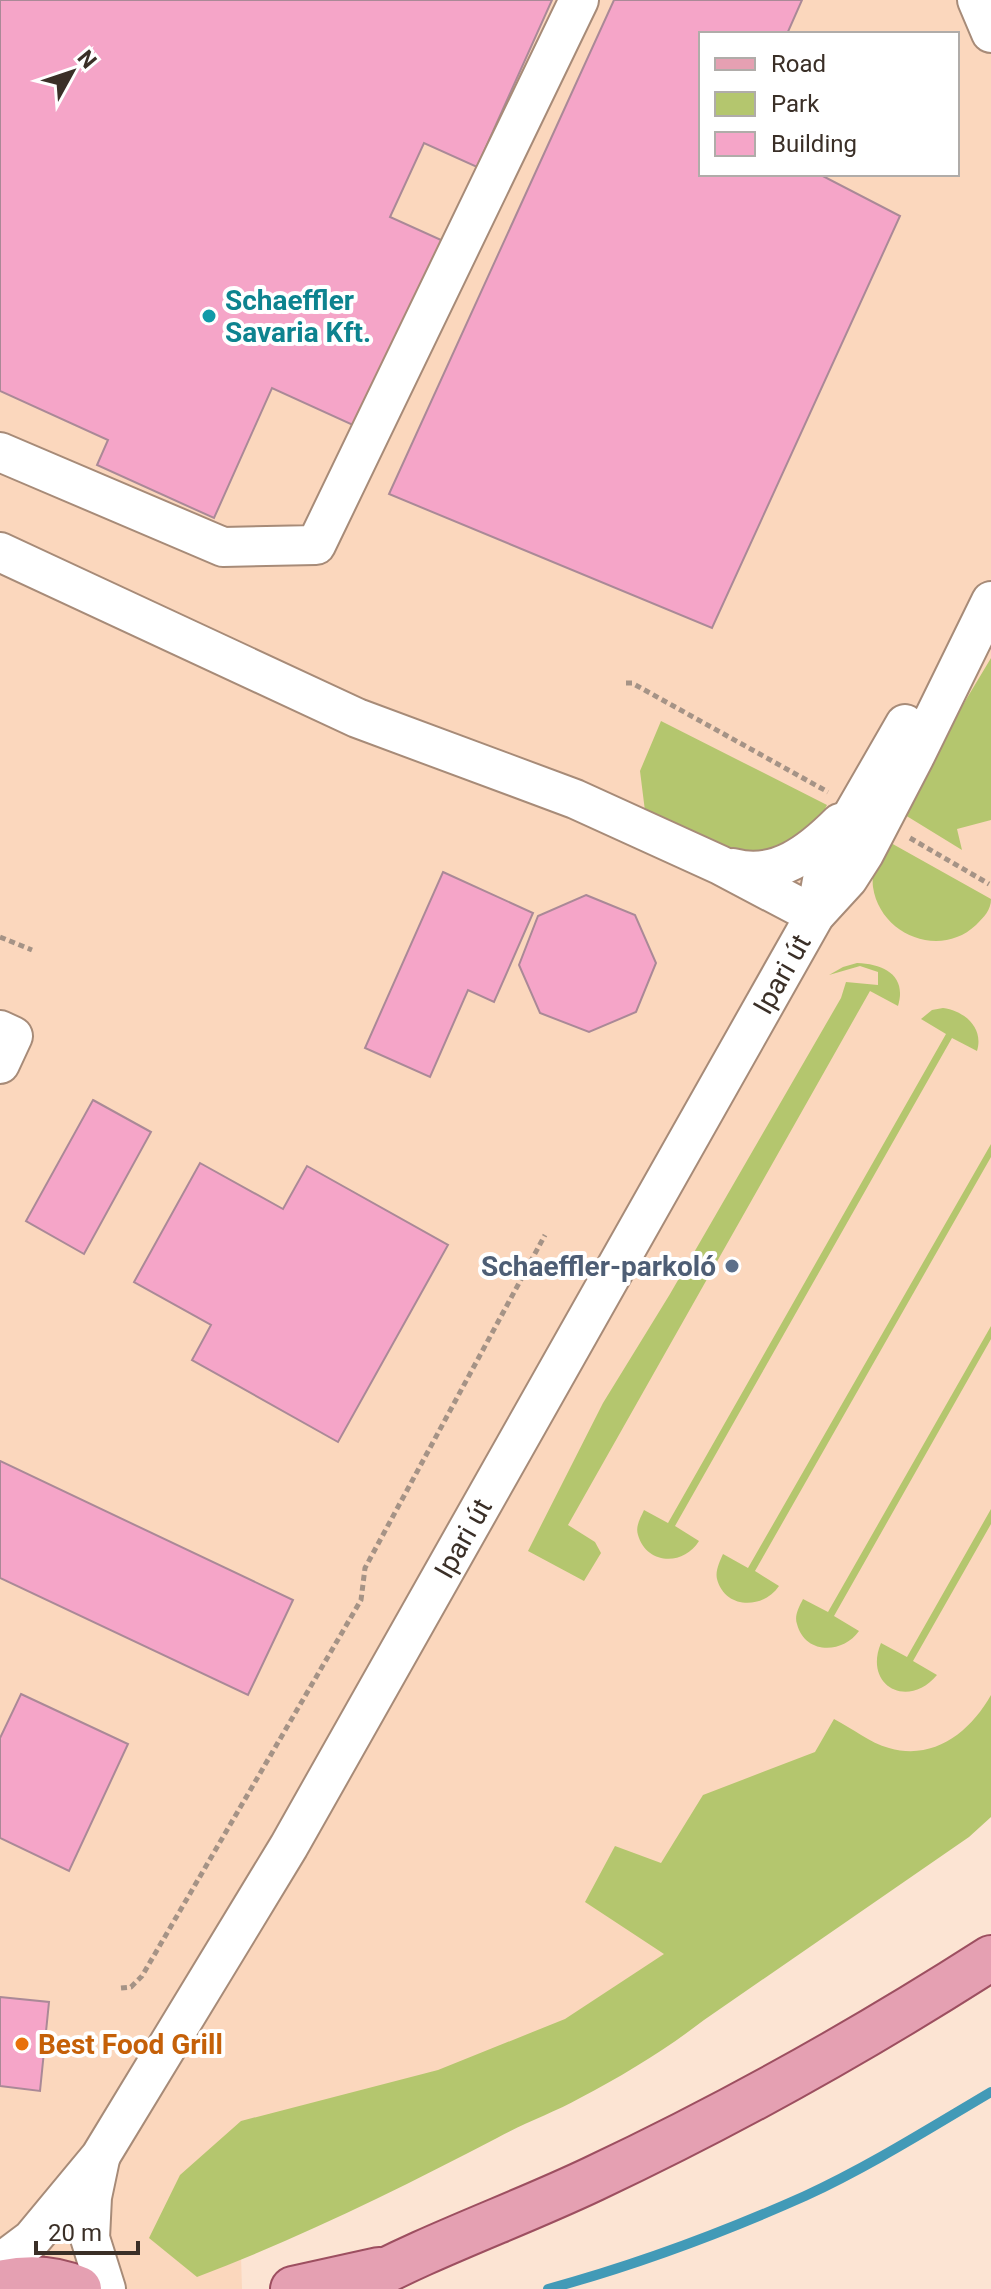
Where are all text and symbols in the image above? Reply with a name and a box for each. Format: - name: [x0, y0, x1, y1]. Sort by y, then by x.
- north arrow: [32, 32, 112, 112]
- legend: [699, 32, 959, 176]
- text: N: [72, 45, 102, 73]
- text: Road: [771, 50, 826, 78]
- text: Park: [771, 90, 820, 118]
- text: Building: [771, 130, 857, 158]
- place label: Schaeffler Savaria Kft.: [225, 284, 371, 349]
- marker: Schaeffler Savaria Kft.: [200, 307, 218, 325]
- street label: Ipari út: [746, 928, 817, 1020]
- place label: Schaeffler-parkoló: [481, 1250, 716, 1283]
- marker: Schaeffler-parkoló: [723, 1257, 741, 1275]
- street label: Ipari út: [427, 1492, 499, 1584]
- place label: Best Food Grill: [38, 2028, 223, 2061]
- marker: Best Food Grill: [13, 2035, 31, 2053]
- scale bar: [36, 2205, 138, 2255]
- text: 20 m: [48, 2219, 102, 2247]

